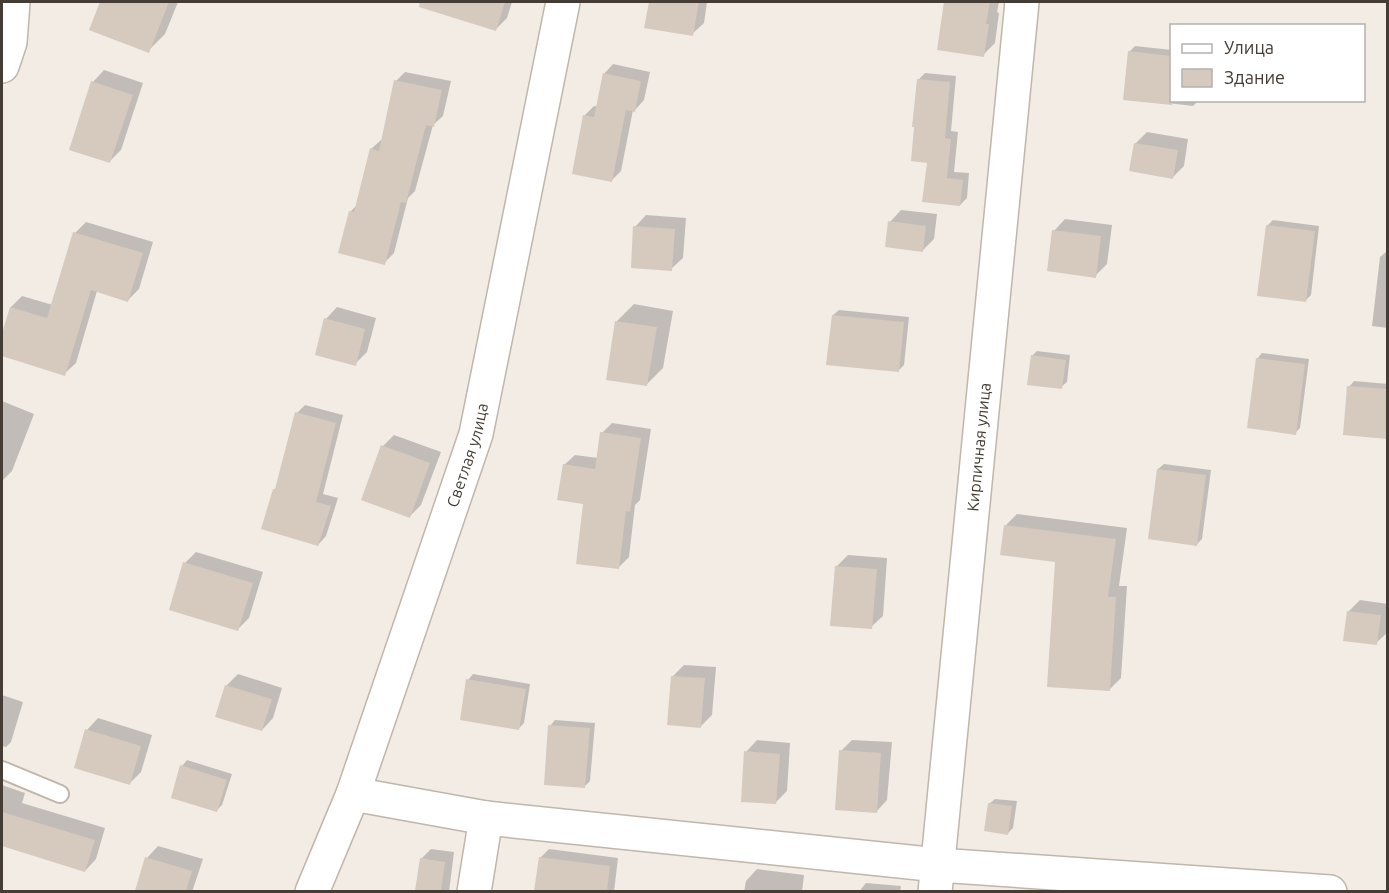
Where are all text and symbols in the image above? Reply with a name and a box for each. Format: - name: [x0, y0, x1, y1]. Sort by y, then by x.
- legend: [1170, 24, 1365, 102]
- text: Улица: [1224, 37, 1274, 57]
- text: Здание: [1224, 67, 1285, 87]
- street label: Кирпичная улица: [963, 382, 994, 512]
- street label: Светлая улица: [443, 402, 491, 509]

